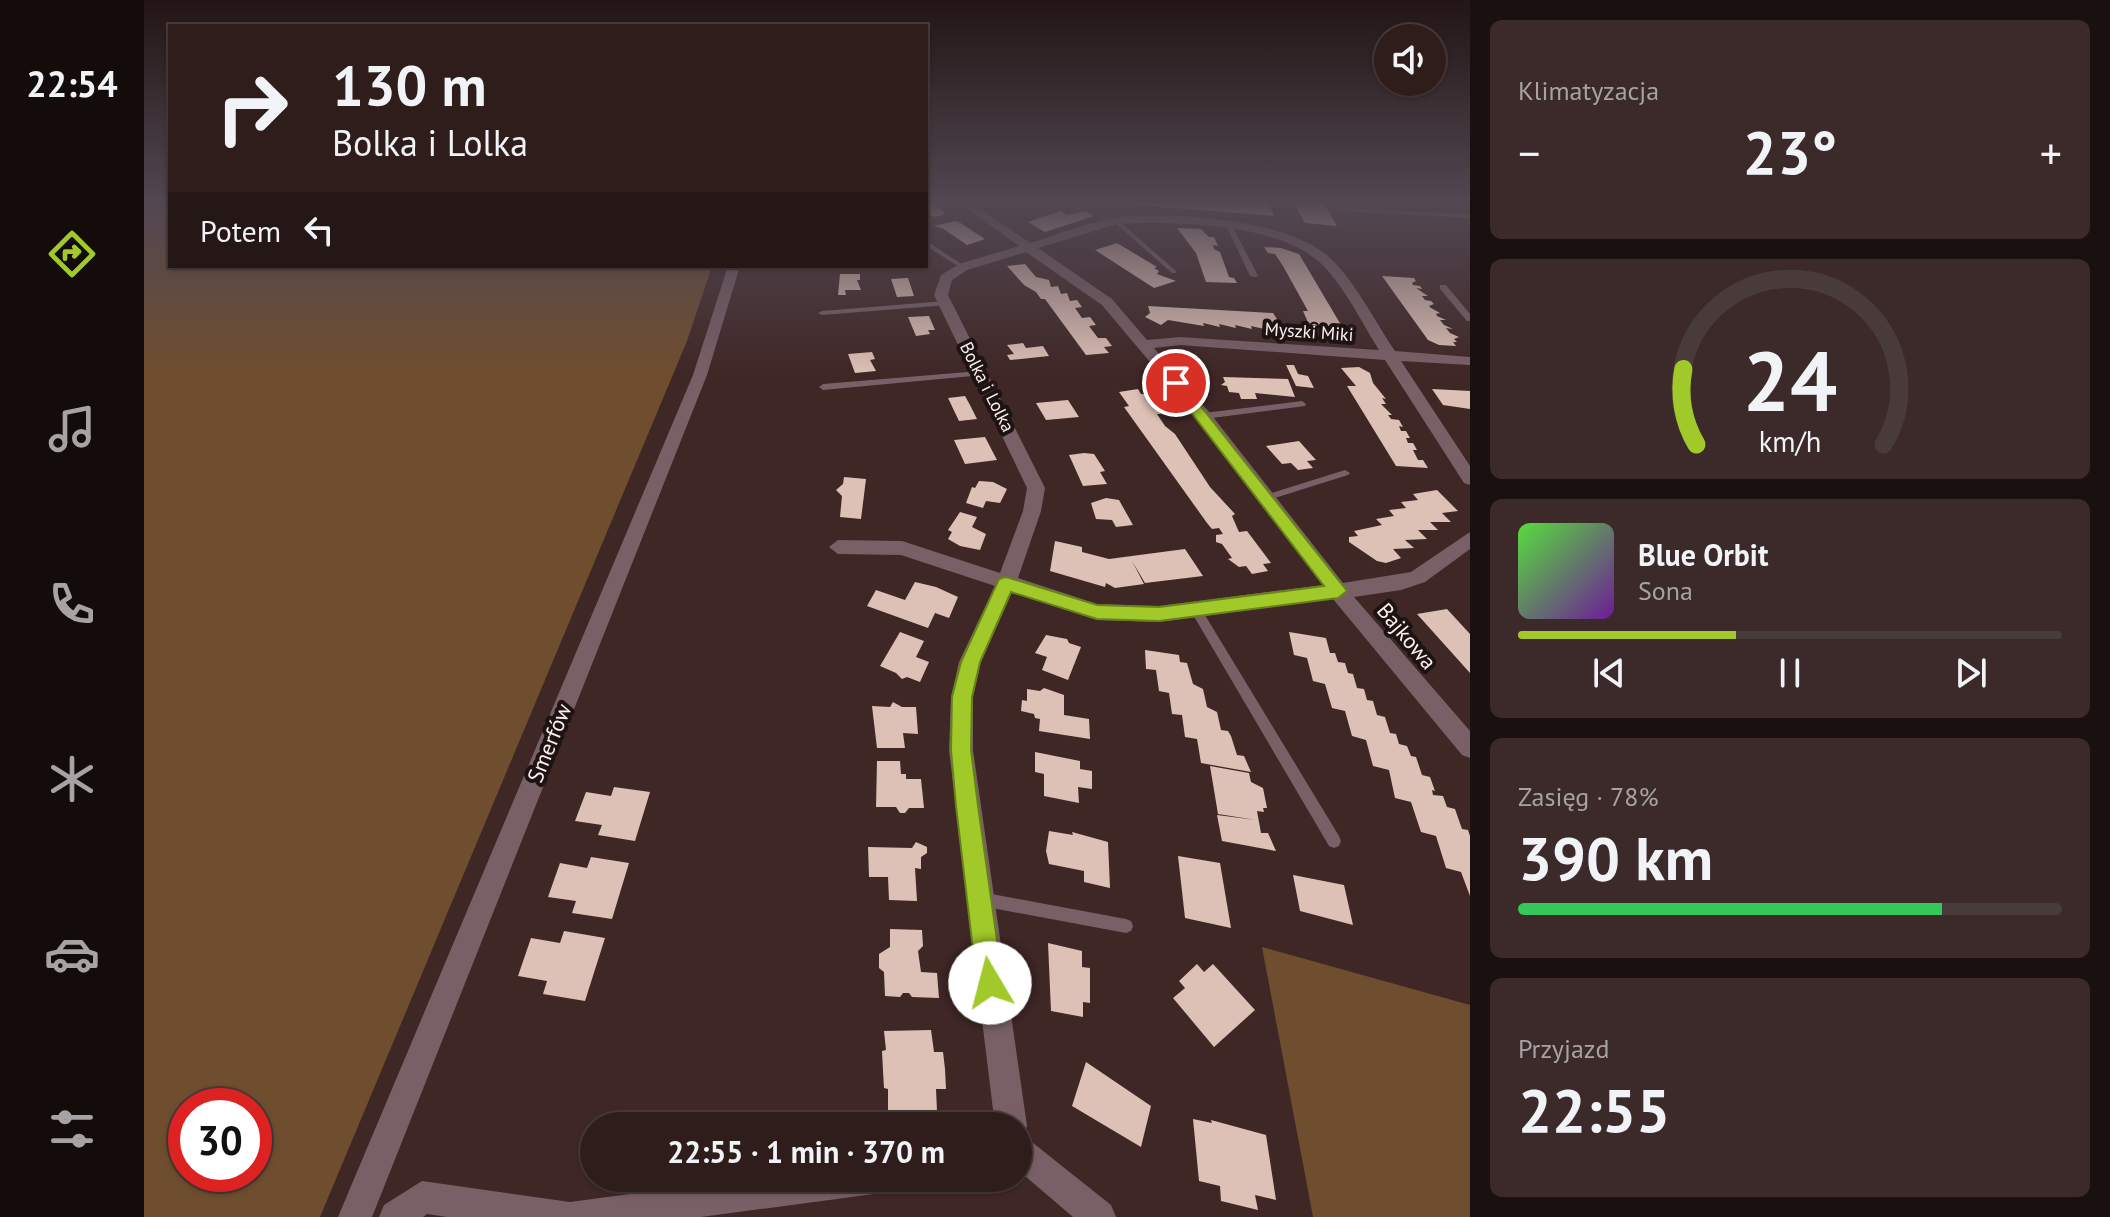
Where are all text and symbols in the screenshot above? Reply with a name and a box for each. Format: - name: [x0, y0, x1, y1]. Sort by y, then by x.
- map controls: [1374, 24, 1446, 96]
- button: sound: [1374, 24, 1446, 96]
- text: 130 m: [332, 49, 487, 121]
- icon: right: [200, 56, 304, 160]
- text: 22:54: [26, 60, 118, 107]
- text: Klimatyzacja: [1518, 74, 1659, 107]
- text: 23°: [1743, 113, 1837, 191]
- text: Bolka i Lolka: [332, 119, 528, 166]
- text: −: [1518, 124, 1540, 181]
- text: +: [2040, 124, 2062, 181]
- icon: left: [297, 208, 341, 252]
- text: Potem: [200, 211, 281, 250]
- icon: directions: [44, 226, 100, 282]
- street label: Myszki Miki: [1264, 317, 1354, 346]
- text: 24: [1743, 326, 1837, 434]
- street label: Bolka i Lolka: [955, 338, 1020, 436]
- pin: [1142, 349, 1210, 417]
- icon: arrive: [1154, 361, 1198, 405]
- icon: music: [44, 401, 100, 457]
- text: km/h: [1759, 423, 1821, 460]
- text: Blue Orbit: [1638, 535, 1768, 574]
- text: Sona: [1638, 574, 1693, 607]
- icon: phone: [44, 576, 100, 632]
- street label: Bajkowa: [1371, 597, 1443, 675]
- icon: previous: [1587, 651, 1631, 695]
- icon: pause: [1768, 651, 1812, 695]
- icon: next: [1949, 651, 1993, 695]
- street label: Smerfów: [521, 699, 577, 787]
- icon: climate: [44, 751, 100, 807]
- text: Zasięg · 78%: [1518, 780, 1659, 813]
- text: 390 km: [1518, 819, 1713, 897]
- icon: car: [44, 926, 100, 982]
- position arrow: [948, 941, 1032, 1025]
- text: Przyjazd: [1518, 1032, 1609, 1065]
- text: 22:55: [1518, 1071, 1670, 1149]
- speed limit sign: 30: [168, 1088, 272, 1192]
- icon: filters: [44, 1101, 100, 1157]
- text: 22:55 · 1 min · 370 m: [667, 1132, 945, 1171]

